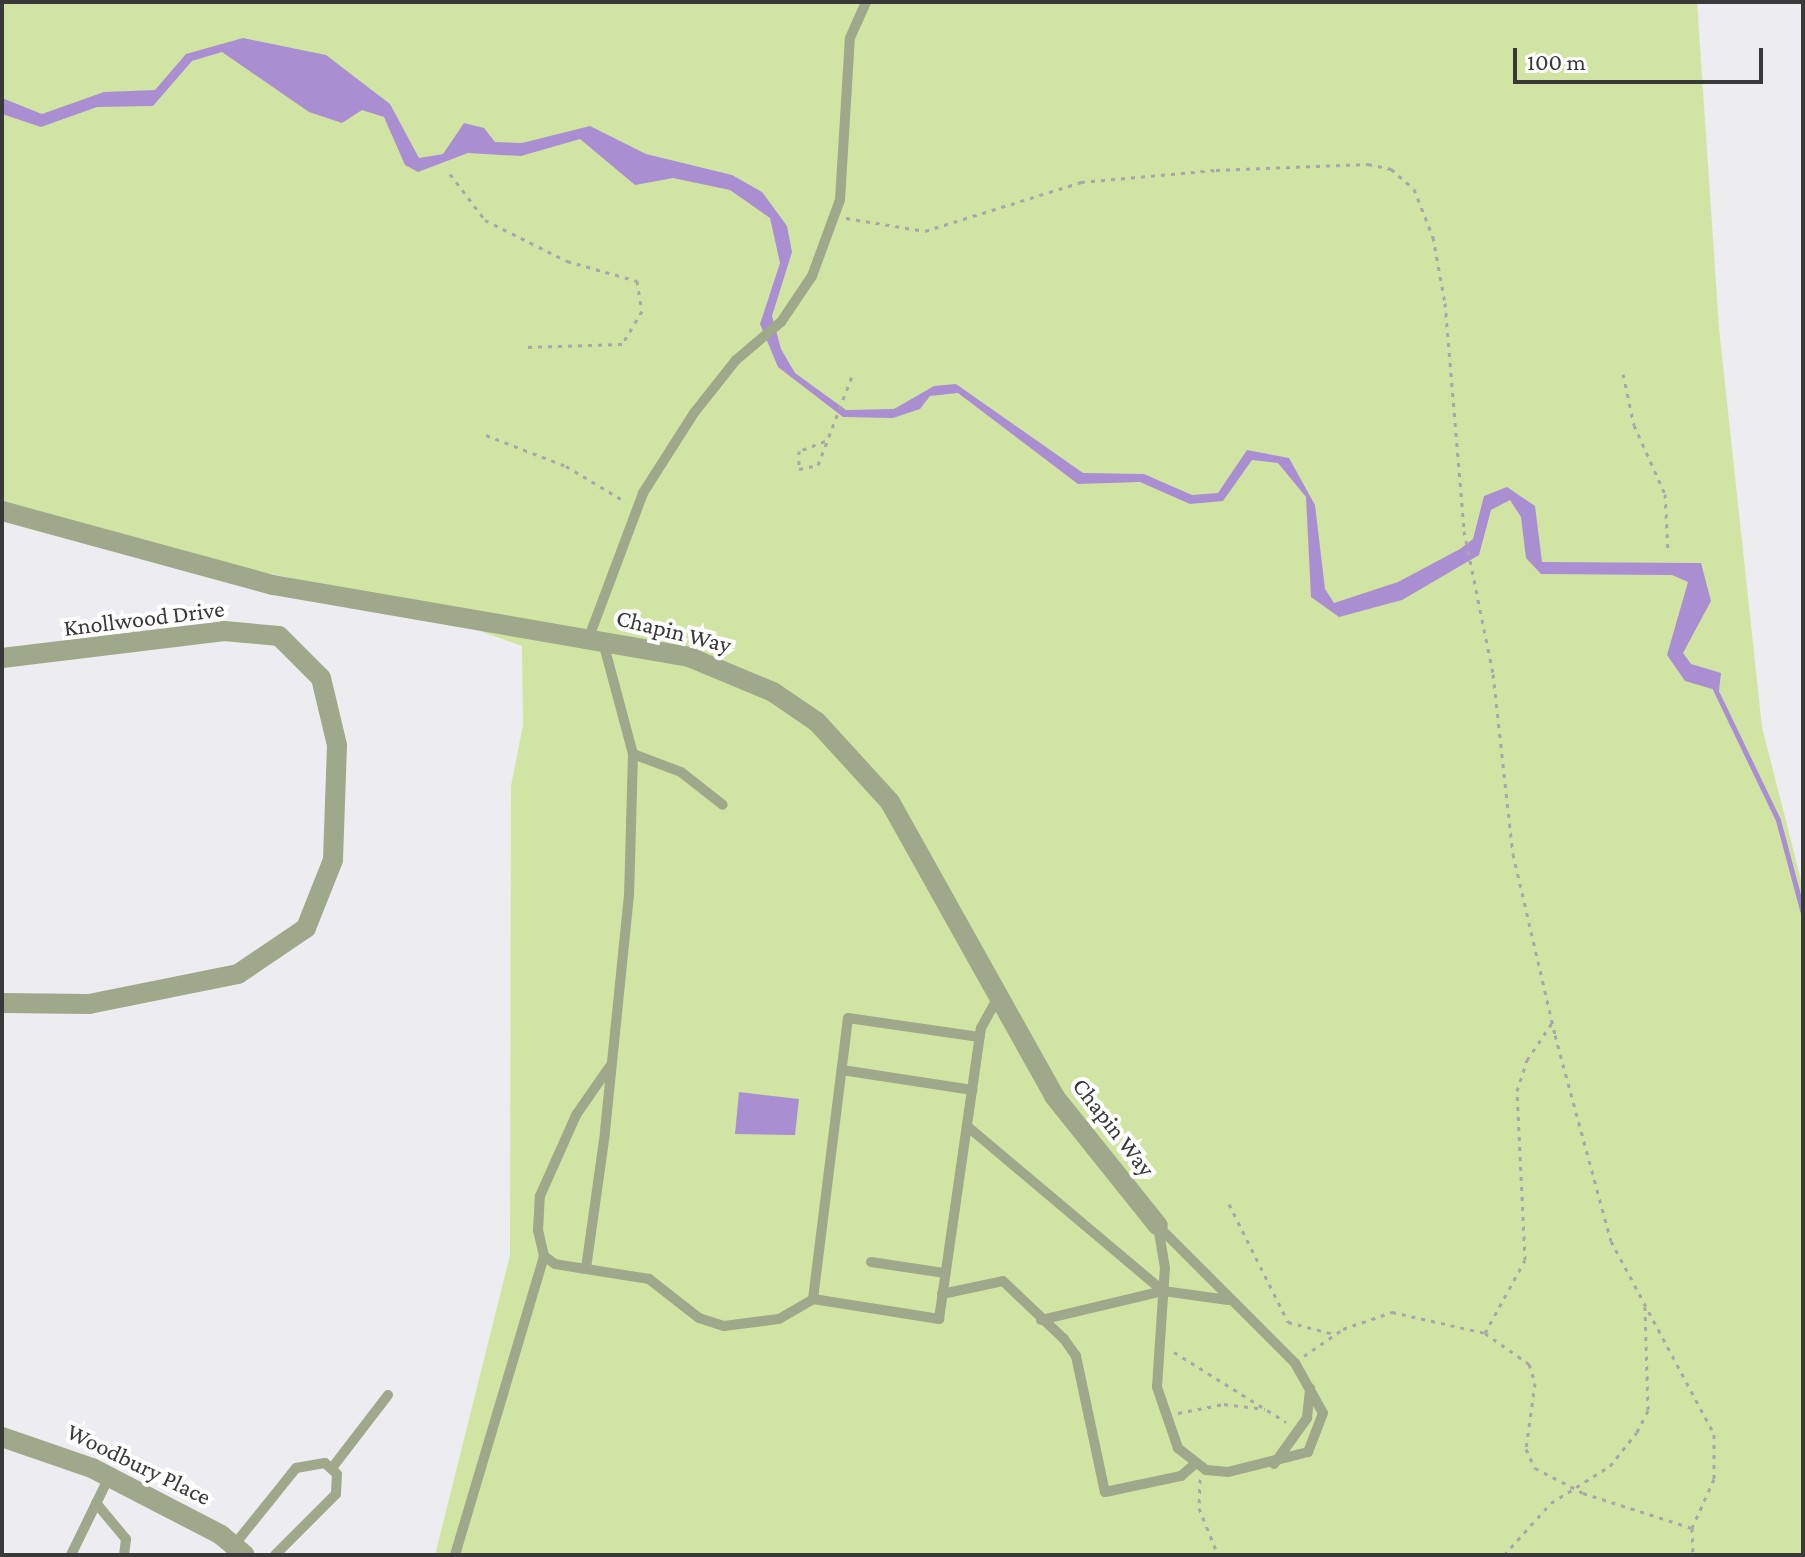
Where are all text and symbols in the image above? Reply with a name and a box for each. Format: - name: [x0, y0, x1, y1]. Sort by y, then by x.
- scale bar: [1517, 32, 1767, 82]
- text: 100 m: [1527, 48, 1586, 75]
- street label: Knollwood Drive: [62, 594, 226, 642]
- street label: Chapin Way: [614, 603, 734, 659]
- street label: Chapin Way: [1067, 1072, 1161, 1182]
- street label: Woodbury Place: [62, 1417, 216, 1511]

